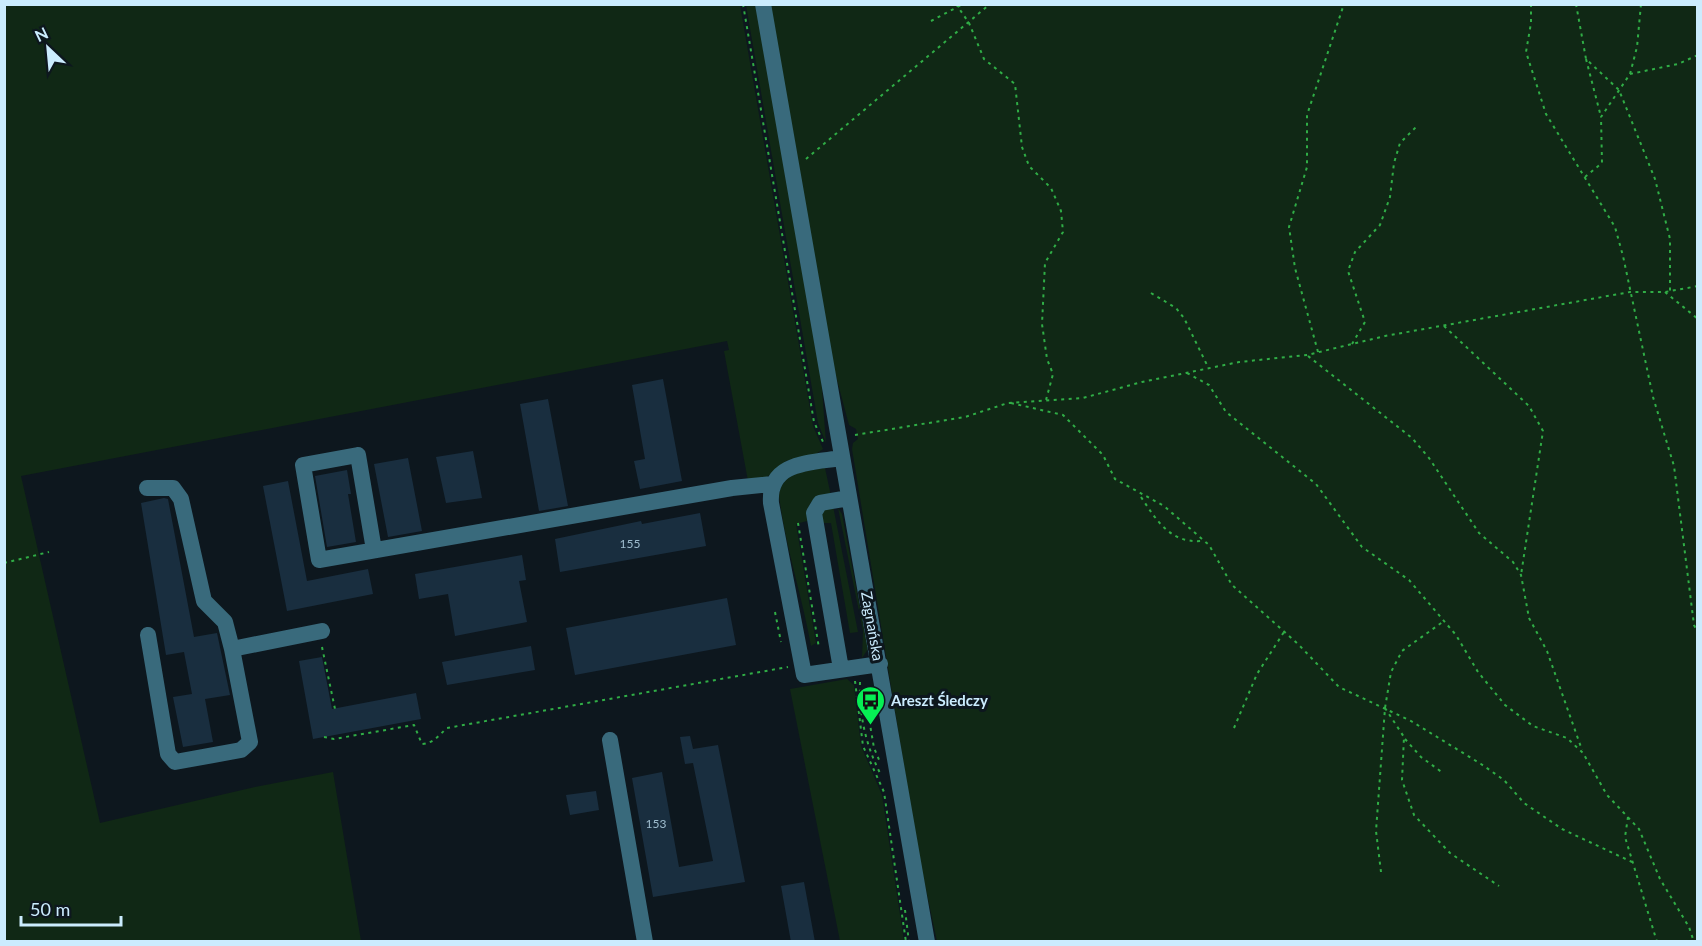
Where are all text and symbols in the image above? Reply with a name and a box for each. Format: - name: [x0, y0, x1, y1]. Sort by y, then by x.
- north arrow: [18, 18, 78, 78]
- text: N: [32, 23, 51, 45]
- house number: 155: [620, 536, 640, 551]
- street label: Zagnańska: [858, 590, 888, 662]
- bus stop icon: Areszt Śledczy: [854, 684, 886, 726]
- place label: Areszt Śledczy: [890, 691, 988, 709]
- house number: 153: [646, 816, 666, 831]
- scale bar: [21, 889, 122, 927]
- text: 50 m: [30, 898, 70, 920]

